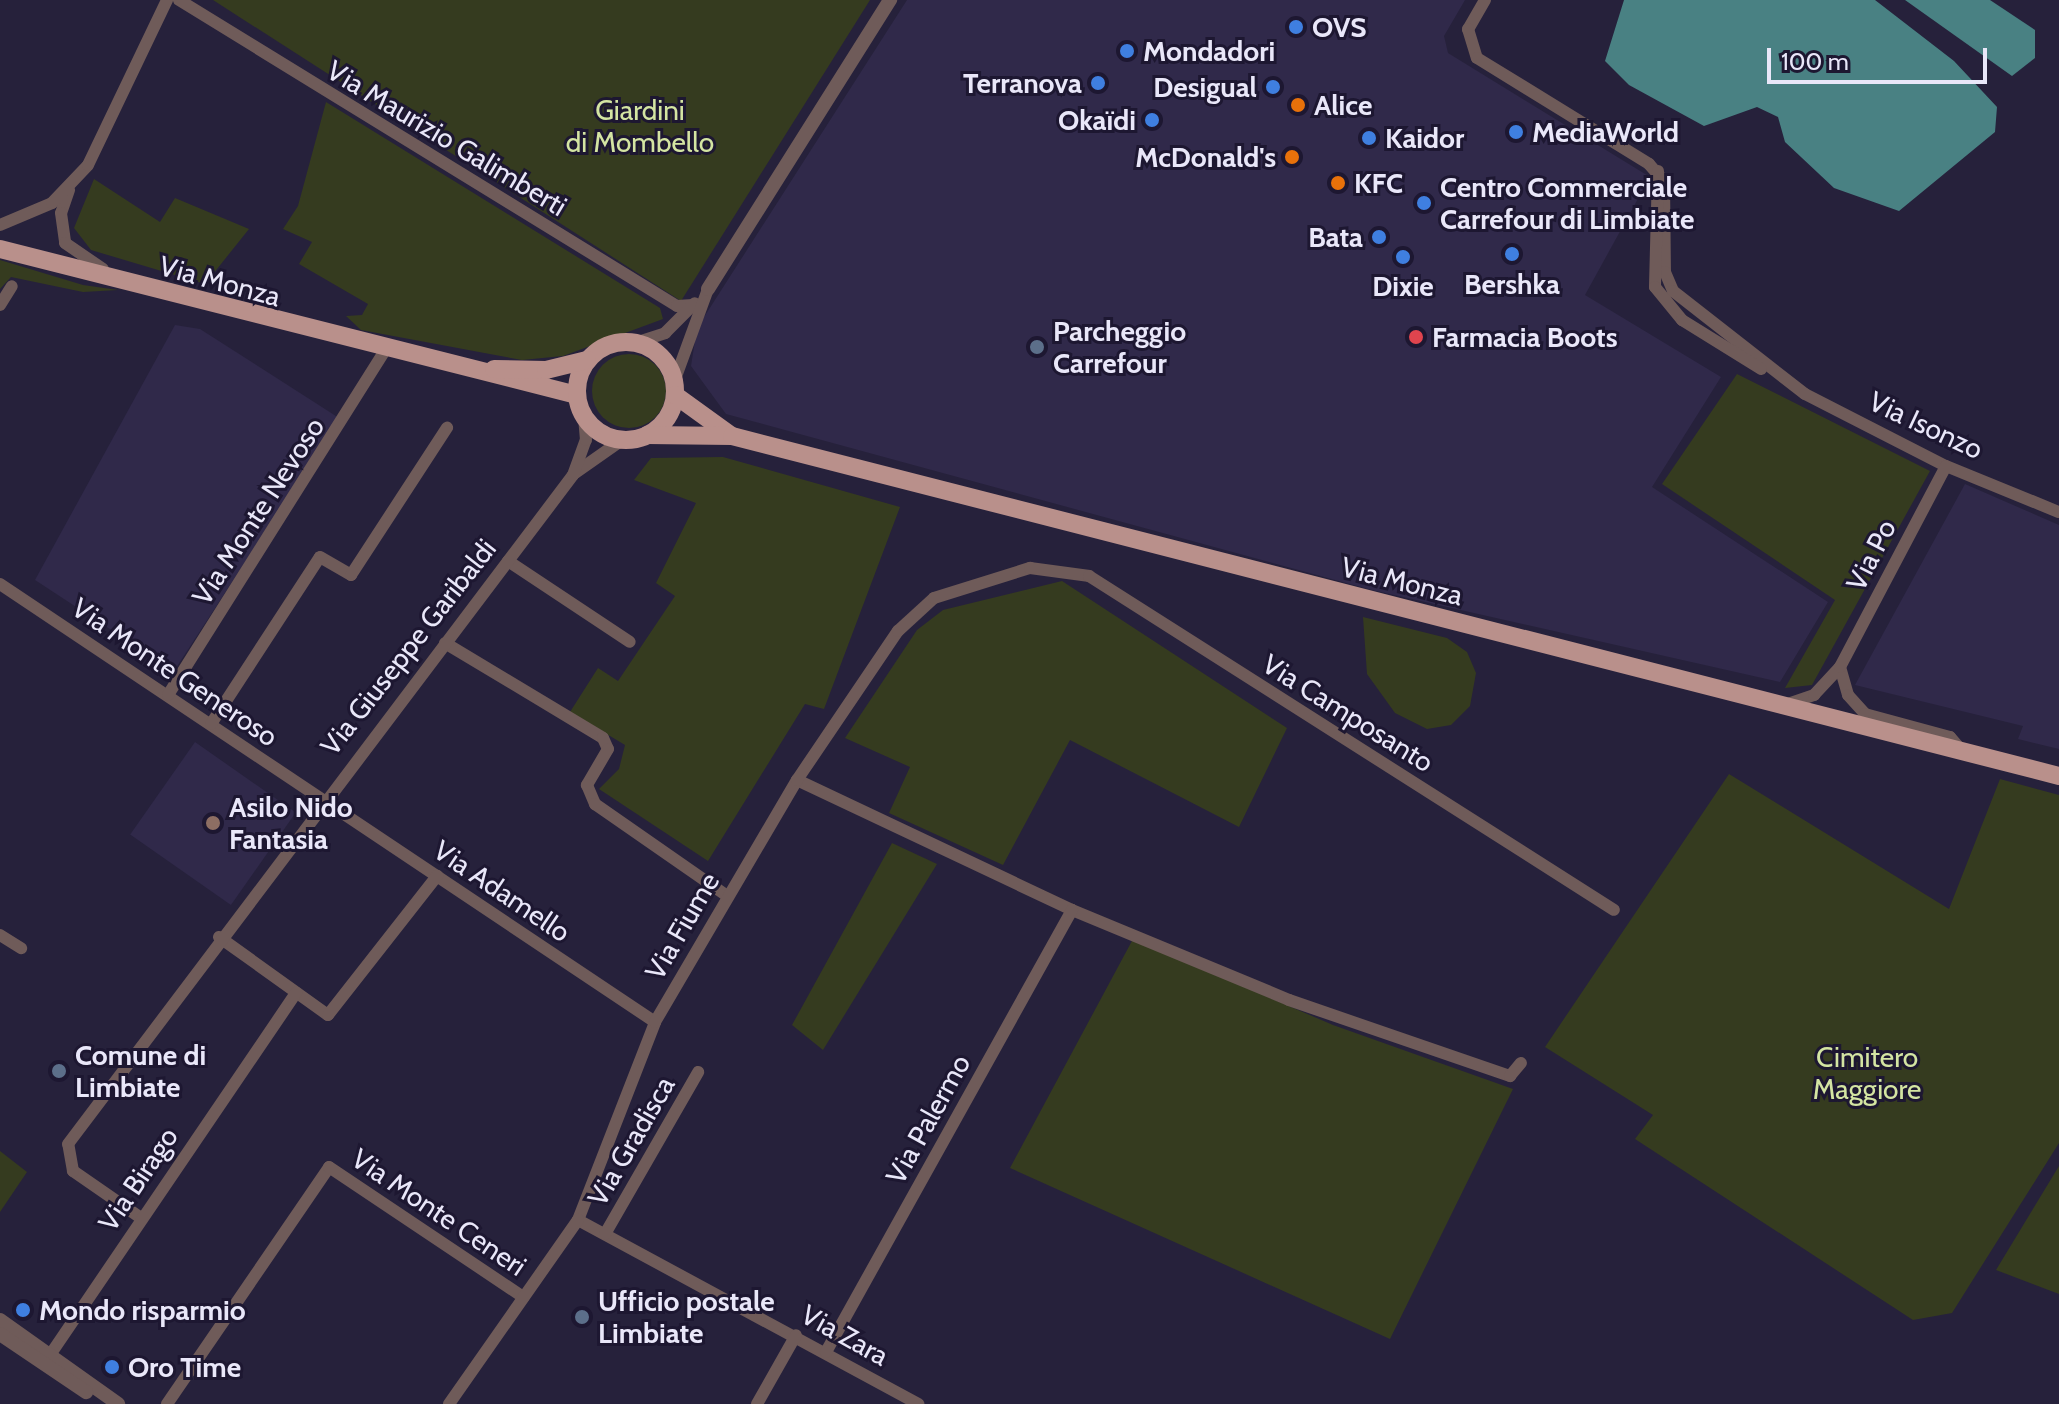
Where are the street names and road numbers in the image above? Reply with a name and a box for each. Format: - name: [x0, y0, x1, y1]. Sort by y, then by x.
- street label: Via Maurizio Galimberti: [321, 53, 573, 223]
- street label: Via Monza: [156, 249, 284, 313]
- street label: Via Isonzo: [1864, 384, 1988, 466]
- street label: Via Monte Nevoso: [185, 411, 331, 611]
- street label: Via Po: [1839, 514, 1903, 596]
- street label: Via Giuseppe Garibaldi: [313, 532, 503, 762]
- street label: Via Monza: [1338, 550, 1466, 612]
- street label: Via Monte Generoso: [66, 591, 284, 753]
- street label: Via Camposanto: [1256, 647, 1440, 779]
- street label: Via Adamello: [427, 833, 577, 949]
- street label: Via Fiume: [638, 867, 726, 985]
- street label: Via Palermo: [879, 1048, 977, 1190]
- street label: Via Gradisca: [580, 1070, 682, 1212]
- street label: Via Birago: [91, 1121, 185, 1237]
- street label: Via Monte Ceneri: [345, 1141, 533, 1283]
- street label: Via Zara: [795, 1297, 895, 1373]

